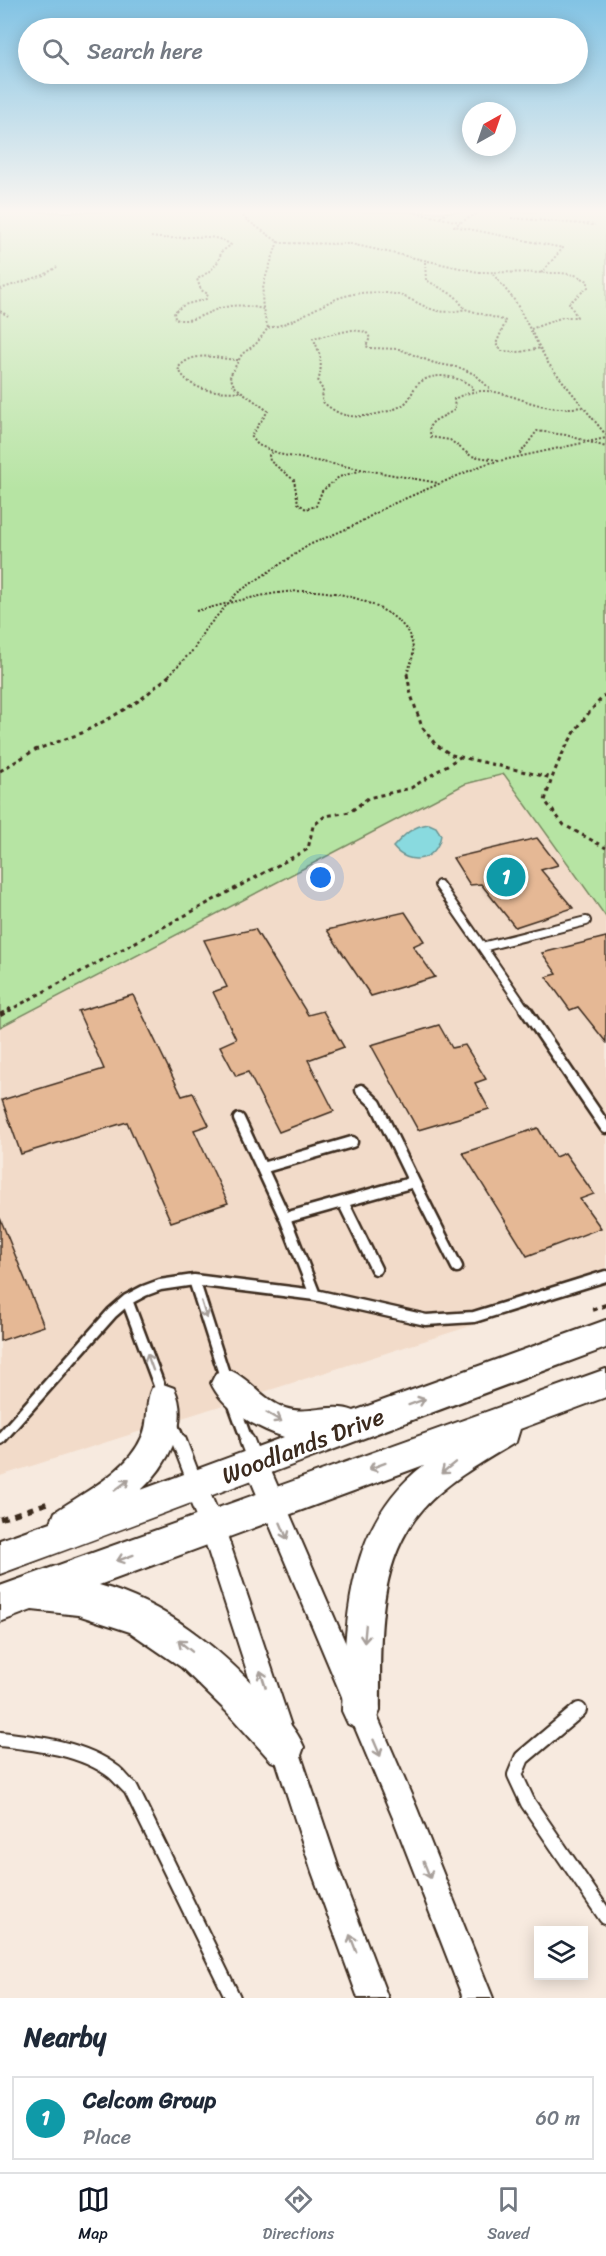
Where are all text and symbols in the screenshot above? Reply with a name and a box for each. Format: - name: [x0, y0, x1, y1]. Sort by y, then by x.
- search box: [18, 18, 588, 84]
- text: Search here: [87, 32, 203, 71]
- icon: search: [39, 35, 72, 68]
- north arrow: [462, 102, 516, 156]
- pin: 1: [486, 854, 526, 900]
- your location: [306, 863, 335, 892]
- one-way arrow: [199, 1301, 210, 1320]
- one-way arrow: [143, 1353, 154, 1371]
- one-way arrow: [407, 1395, 426, 1406]
- street label: Woodlands Drive: [215, 1396, 391, 1496]
- one-way arrow: [265, 1412, 282, 1424]
- one-way arrow: [368, 1461, 387, 1472]
- one-way arrow: [440, 1461, 456, 1474]
- one-way arrow: [113, 1478, 129, 1491]
- one-way arrow: [279, 1521, 290, 1540]
- one-way arrow: [117, 1553, 135, 1564]
- one-way arrow: [359, 1624, 370, 1644]
- one-way arrow: [177, 1640, 193, 1653]
- one-way arrow: [256, 1670, 267, 1689]
- one-way arrow: [372, 1739, 383, 1757]
- one-way arrow: [423, 1860, 434, 1879]
- map controls: [534, 1926, 588, 1980]
- button: layers: [534, 1926, 588, 1980]
- one-way arrow: [346, 1934, 357, 1953]
- text: Nearby: [24, 2014, 106, 2060]
- text: Celcom Group: [83, 2081, 216, 2120]
- text: 1: [41, 2101, 50, 2136]
- text: 60 m: [535, 2101, 580, 2136]
- text: Place: [83, 2120, 131, 2155]
- tab: Map: [77, 2183, 110, 2248]
- tab: Directions: [263, 2183, 334, 2248]
- tab: Saved: [487, 2183, 529, 2248]

